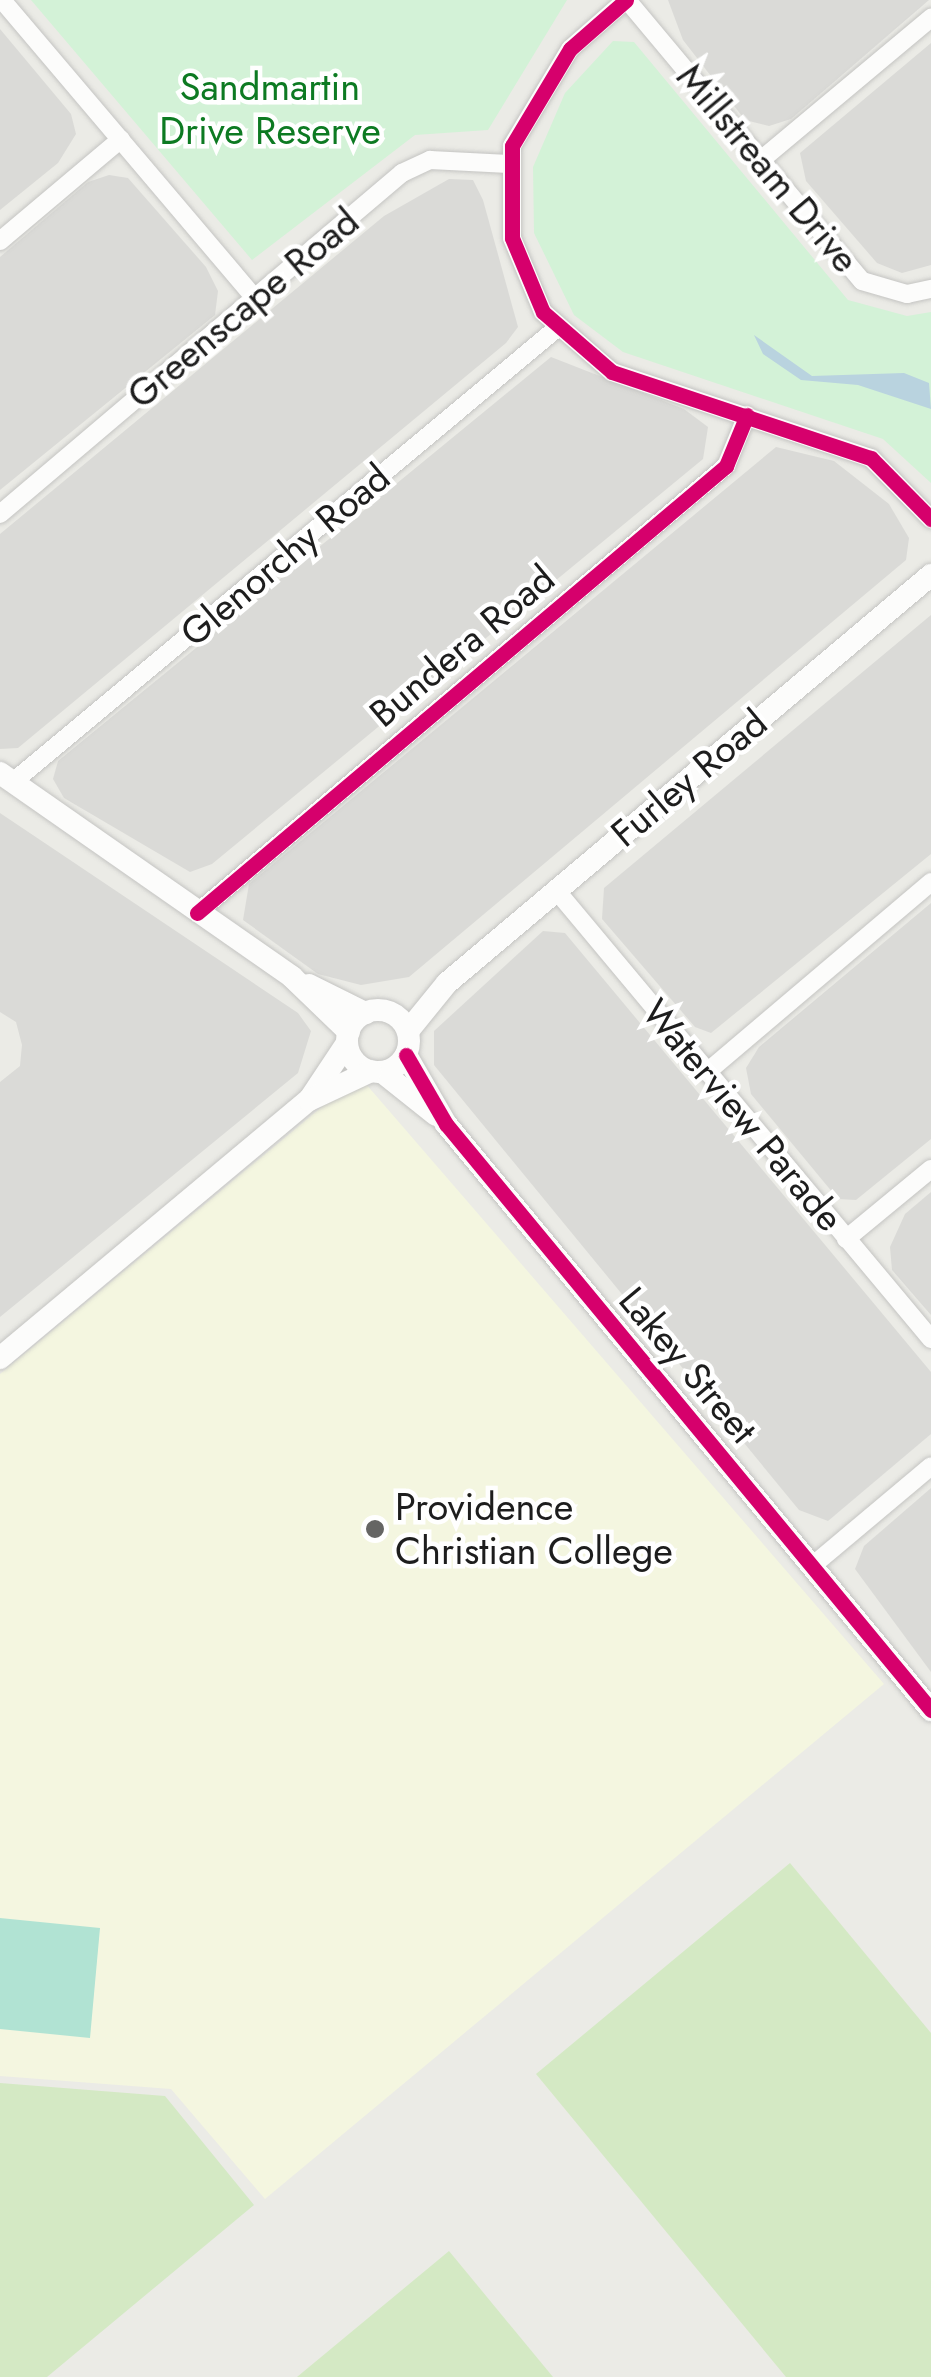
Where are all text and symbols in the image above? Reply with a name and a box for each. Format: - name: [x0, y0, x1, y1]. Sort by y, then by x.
- street label: Millstream Drive: [667, 54, 869, 282]
- park label: Sandmartin Drive Reserve: [159, 64, 381, 153]
- street label: Greenscape Road: [118, 198, 368, 418]
- street label: Glenorchy Road: [171, 454, 399, 656]
- street label: Bundera Road: [360, 556, 564, 736]
- street label: Furley Road: [602, 700, 776, 856]
- street label: Waterview Parade: [633, 990, 853, 1240]
- street label: Lakey Street: [610, 1278, 766, 1452]
- place label: Providence Christian College: [395, 1484, 673, 1574]
- marker: Providence Christian College: [364, 1518, 386, 1540]

